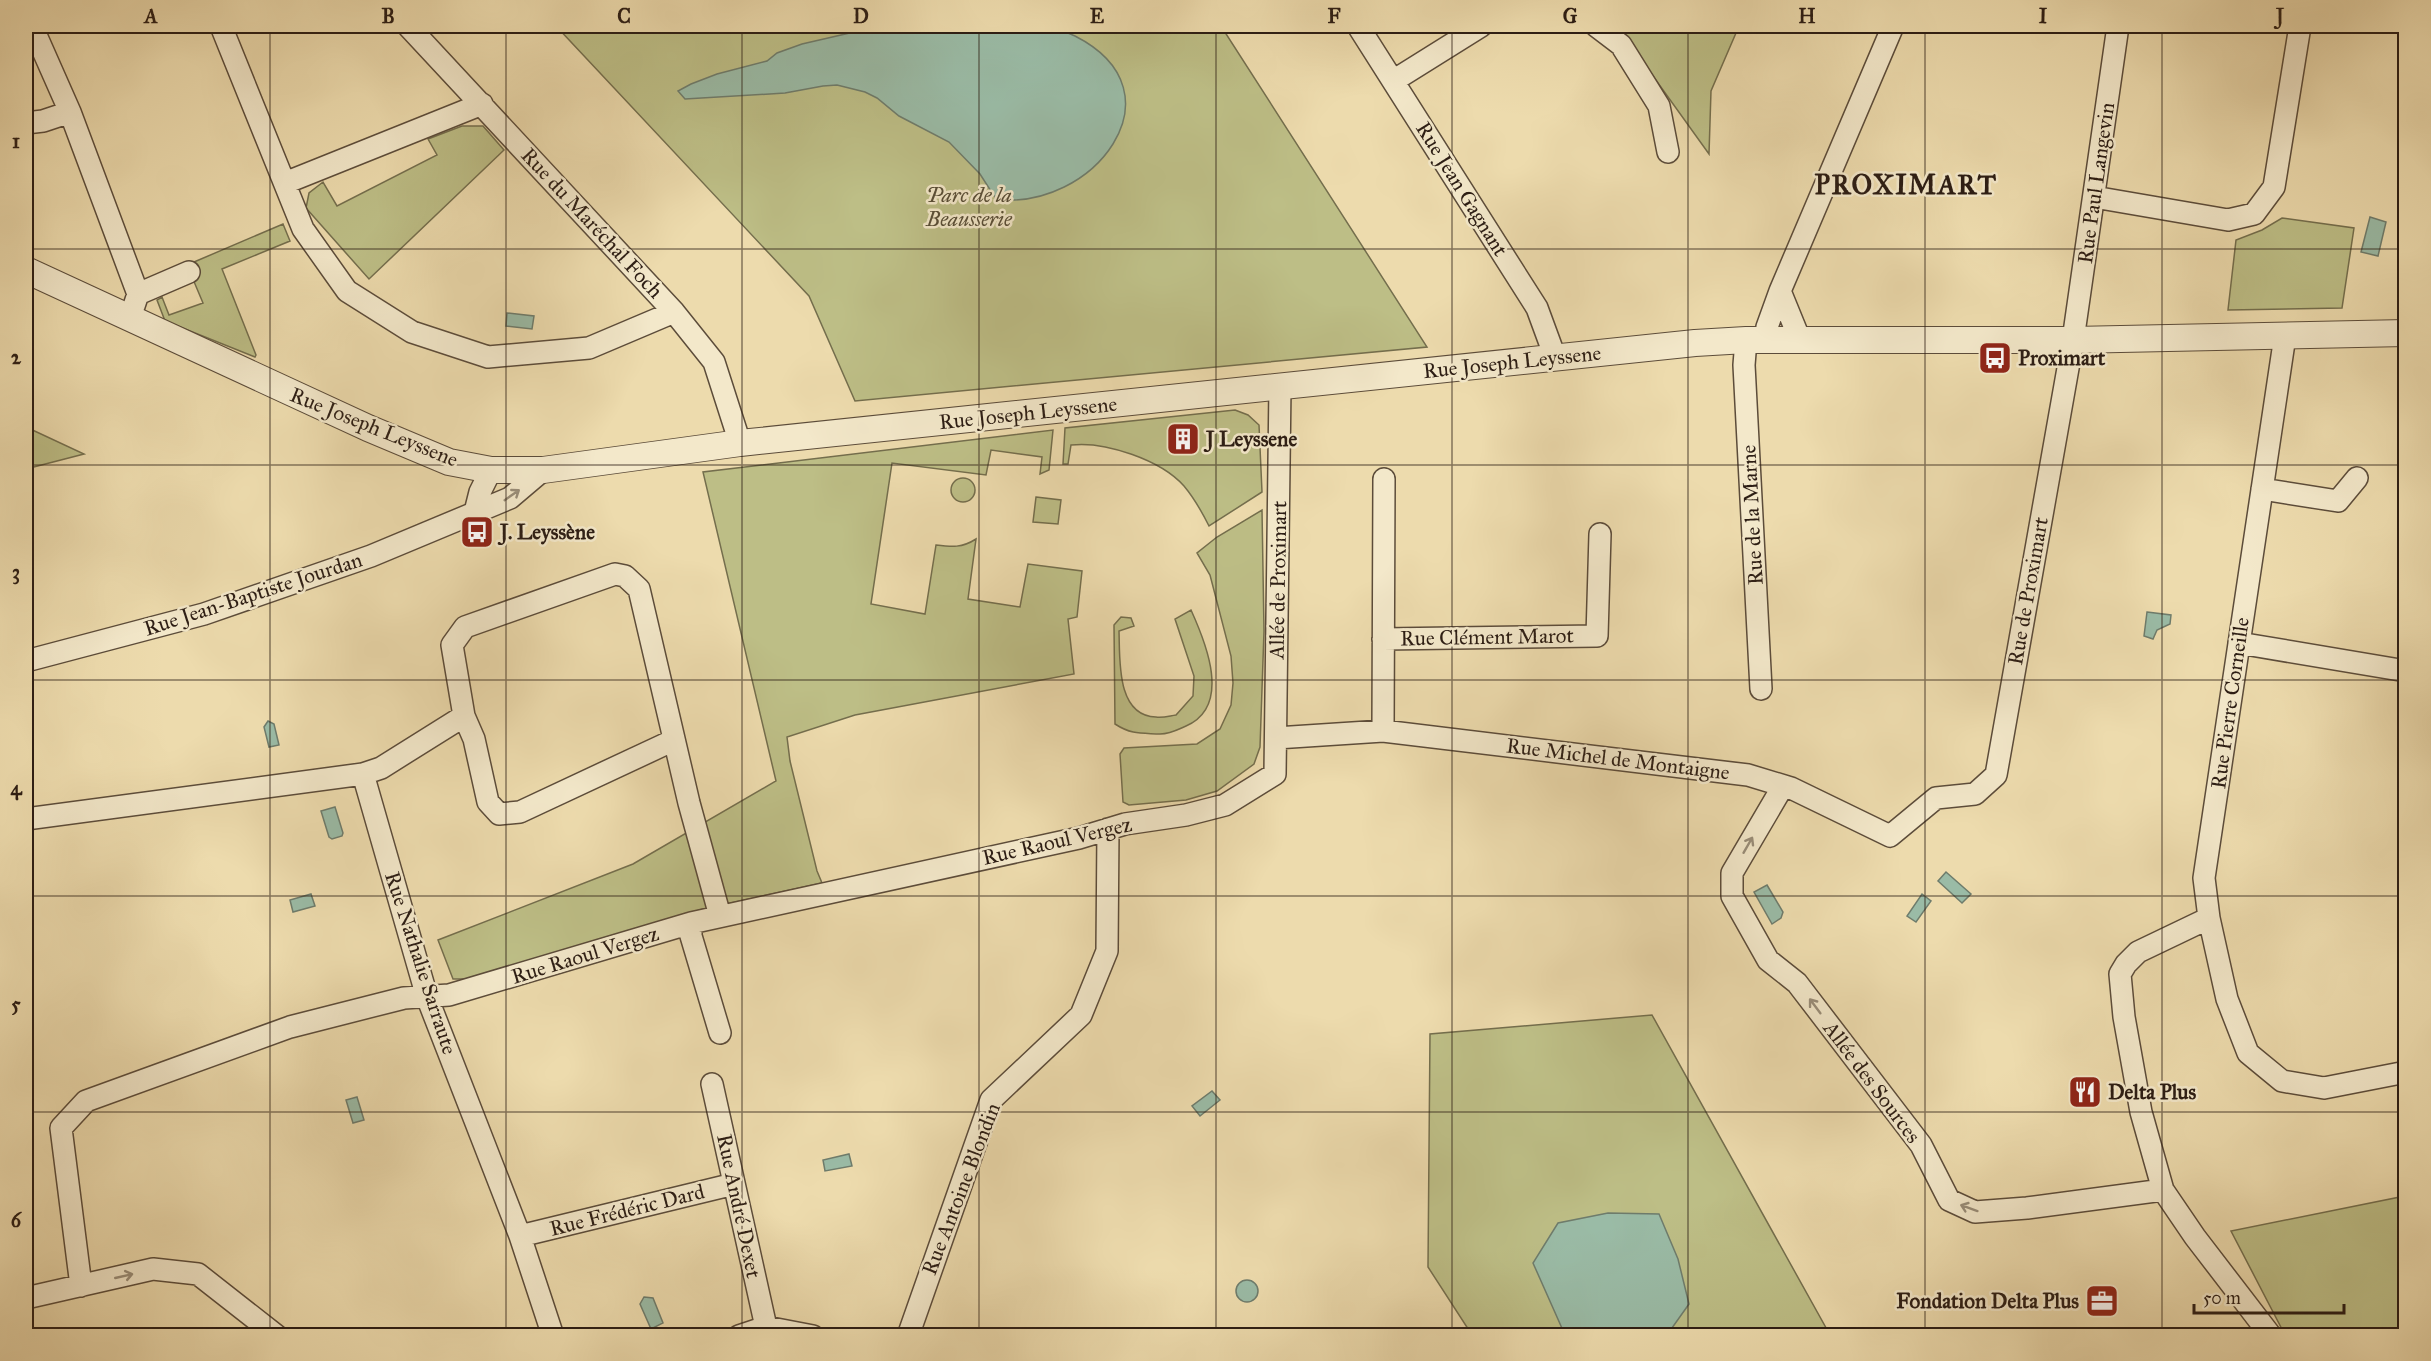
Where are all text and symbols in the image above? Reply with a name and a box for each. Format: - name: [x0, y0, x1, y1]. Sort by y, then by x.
- text: A: [142, 4, 158, 28]
- text: B: [381, 4, 395, 28]
- text: C: [617, 4, 631, 28]
- text: D: [853, 4, 869, 28]
- text: E: [1090, 4, 1105, 28]
- text: F: [1327, 4, 1341, 28]
- text: G: [1563, 4, 1578, 28]
- text: H: [1798, 4, 1816, 28]
- text: I: [2039, 4, 2048, 28]
- text: J: [2273, 4, 2285, 30]
- street label: Rue Paul Langevin: [2072, 101, 2120, 265]
- street label: Rue Jean Gagnant: [1410, 117, 1514, 261]
- text: 1: [12, 129, 20, 153]
- street label: Rue du Maréchal Foch: [516, 142, 669, 304]
- district label: PROXIMART: [1815, 168, 1997, 201]
- park label: Parc de la Beausserie: [925, 182, 1013, 232]
- street label: Rue Joseph Leyssene: [1422, 340, 1603, 384]
- bus stop icon: Proximart: [1977, 340, 2013, 376]
- text: 2: [11, 345, 22, 369]
- place label: Proximart: [2018, 345, 2106, 371]
- street label: Rue Joseph Leyssene: [286, 381, 462, 473]
- street label: Rue Joseph Leyssene: [938, 391, 1119, 435]
- building icon: J Leyssene: [1165, 421, 1201, 457]
- place label: J Leyssene: [1203, 426, 1297, 453]
- street label: Rue de la Marne: [1735, 444, 1769, 586]
- one-way arrow: [503, 489, 519, 501]
- street label: Allée de Proximart: [1264, 500, 1292, 660]
- bus stop icon: J. Leyssène: [459, 514, 495, 550]
- street label: Rue de Proximart: [2002, 514, 2054, 667]
- place label: J. Leyssène: [497, 519, 595, 546]
- street label: Rue Jean-Baptiste Jourdan: [141, 546, 365, 642]
- text: 3: [12, 560, 20, 585]
- street label: Rue Pierre Corneille: [2205, 615, 2255, 791]
- street label: Rue Clément Marot: [1400, 622, 1575, 652]
- street label: Rue Michel de Montaigne: [1505, 732, 1731, 786]
- text: 4: [10, 776, 22, 801]
- street label: Rue Raoul Vergez: [980, 811, 1135, 871]
- one-way arrow: [1743, 837, 1755, 854]
- street label: Rue Nathalie Sarraute: [379, 868, 463, 1058]
- street label: Rue Raoul Vergez: [508, 920, 662, 990]
- text: 5: [11, 992, 21, 1016]
- one-way arrow: [1809, 999, 1821, 1015]
- street label: Allée des Sources: [1817, 1015, 1926, 1148]
- restaurant icon: Delta Plus: [2067, 1074, 2103, 1110]
- place label: Delta Plus: [2108, 1079, 2197, 1105]
- street label: Rue Antoine Blondin: [916, 1099, 1006, 1279]
- street label: Rue André Dexet: [711, 1132, 767, 1281]
- street label: Rue Frédéric Dard: [547, 1178, 708, 1242]
- one-way arrow: [1960, 1202, 1979, 1213]
- text: 6: [11, 1208, 23, 1232]
- one-way arrow: [114, 1270, 133, 1282]
- scale bar: [2194, 1277, 2344, 1315]
- office icon: Fondation Delta Plus: [2084, 1283, 2120, 1319]
- text: 50 m: [2203, 1287, 2241, 1309]
- place label: Fondation Delta Plus: [1896, 1288, 2079, 1314]

